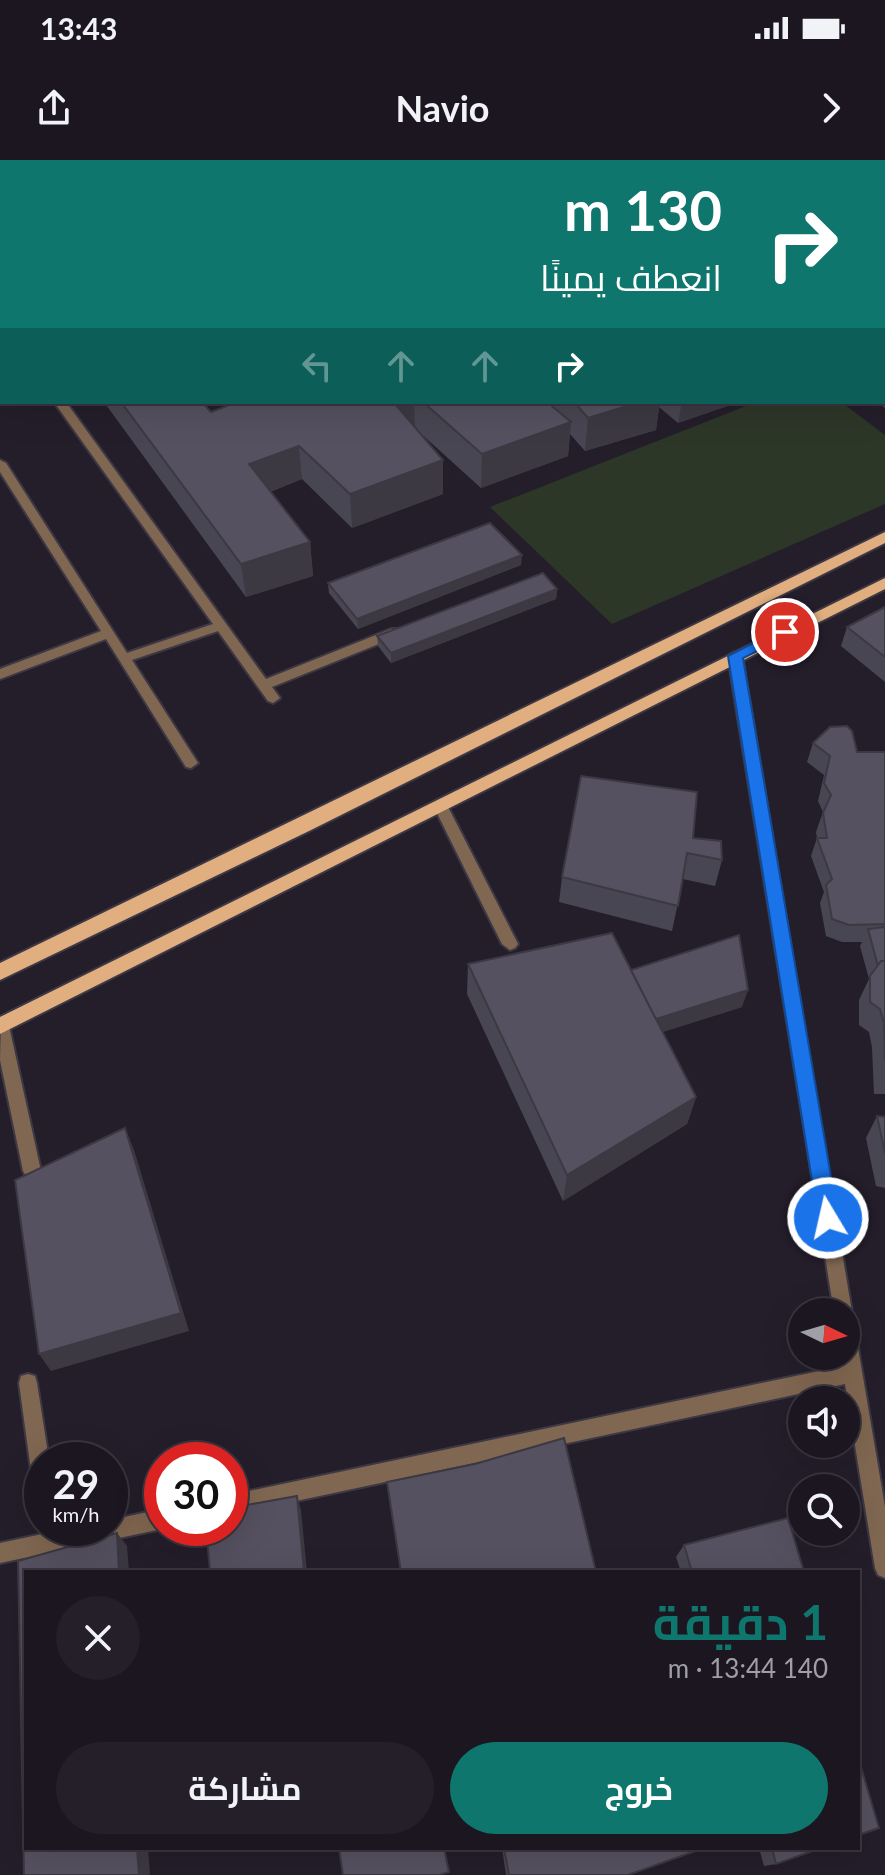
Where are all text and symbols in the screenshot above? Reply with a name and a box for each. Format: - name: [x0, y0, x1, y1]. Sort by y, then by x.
- text: 13:43: [40, 10, 117, 46]
- icon: share: [32, 86, 76, 130]
- text: Navio: [396, 86, 489, 130]
- icon: forward: [809, 86, 853, 130]
- text: 130 m: [564, 176, 722, 243]
- icon: right: [750, 192, 854, 296]
- text: انعطف يمينًا: [540, 255, 722, 299]
- icon: left: [295, 344, 339, 388]
- icon: ahead: [379, 344, 423, 388]
- icon: ahead: [463, 344, 507, 388]
- icon: right: [547, 344, 591, 388]
- pin: [751, 598, 819, 666]
- icon: arrive: [763, 610, 807, 654]
- position arrow: [786, 1176, 870, 1260]
- north arrow: [788, 1298, 860, 1370]
- map controls: [788, 1298, 860, 1546]
- button: sound: [788, 1386, 860, 1458]
- speed limit sign: 30: [144, 1442, 248, 1546]
- text: 29: [53, 1460, 99, 1508]
- button: search: [788, 1474, 860, 1546]
- text: km/h: [53, 1502, 99, 1526]
- text: 1 دقيقة: [653, 1593, 828, 1650]
- button: close: [56, 1596, 140, 1680]
- text: 140 m · 13:44: [668, 1652, 828, 1684]
- button: مشاركة: [56, 1742, 434, 1834]
- button: خروج: [450, 1742, 828, 1834]

